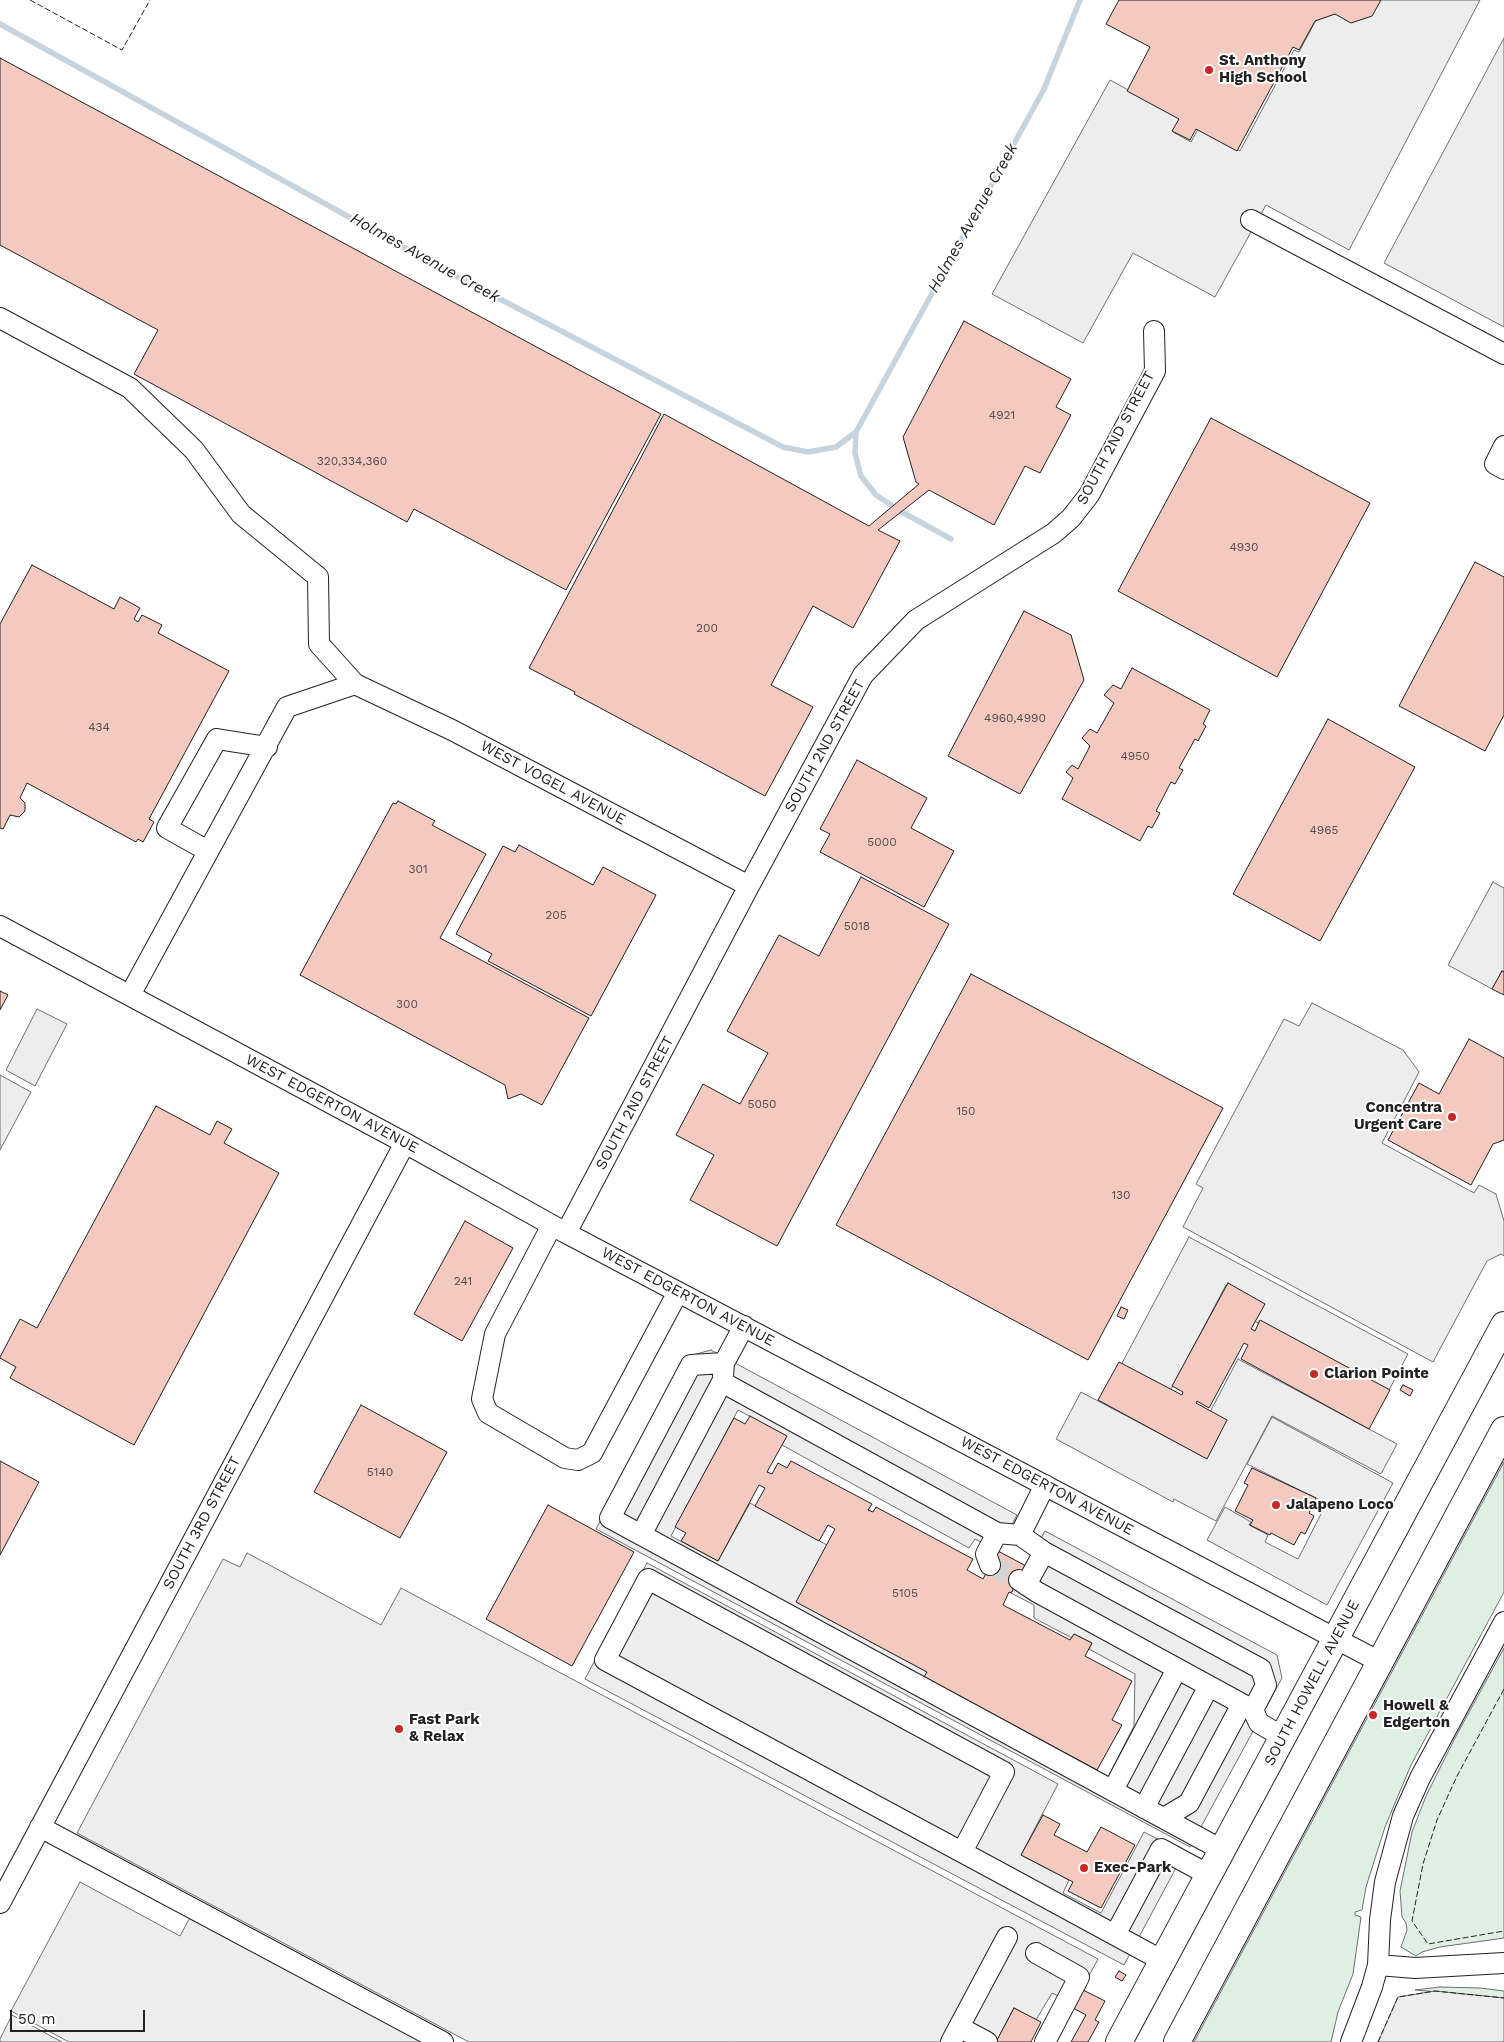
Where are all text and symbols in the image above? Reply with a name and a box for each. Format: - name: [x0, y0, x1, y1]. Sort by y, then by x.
- place label: St. Anthony High School: [1219, 52, 1307, 87]
- marker: St. Anthony High School: [1203, 64, 1215, 76]
- water label: Holmes Avenue Creek: [924, 140, 1022, 296]
- water label: Holmes Avenue Creek: [347, 209, 503, 307]
- street label: SOUTH 2ND STREET: [1073, 368, 1159, 508]
- house number: 4921: [989, 408, 1015, 422]
- house number: 320,334,360: [317, 454, 387, 468]
- house number: 4930: [1230, 540, 1258, 554]
- house number: 200: [696, 621, 718, 635]
- street label: SOUTH 2ND STREET: [781, 677, 869, 815]
- house number: 4960,4990: [984, 711, 1046, 725]
- house number: 434: [88, 720, 110, 734]
- street label: WEST VOGEL AVENUE: [477, 737, 629, 829]
- house number: 4950: [1120, 749, 1150, 763]
- house number: 4965: [1309, 823, 1339, 837]
- house number: 5000: [867, 835, 897, 849]
- house number: 301: [408, 862, 428, 876]
- house number: 205: [545, 908, 567, 922]
- house number: 5018: [844, 919, 870, 933]
- house number: 300: [396, 997, 418, 1011]
- street label: SOUTH 2ND STREET: [592, 1033, 678, 1173]
- street label: WEST EDGERTON AVENUE: [242, 1051, 422, 1157]
- house number: 5050: [748, 1097, 776, 1111]
- place label: Concentra Urgent Care: [1354, 1099, 1442, 1134]
- house number: 150: [956, 1104, 976, 1118]
- marker: Concentra Urgent Care: [1446, 1111, 1458, 1123]
- house number: 130: [1111, 1188, 1131, 1202]
- street label: WEST EDGERTON AVENUE: [598, 1244, 778, 1350]
- house number: 241: [454, 1274, 472, 1288]
- place label: Clarion Pointe: [1324, 1365, 1429, 1383]
- marker: Clarion Pointe: [1308, 1368, 1320, 1380]
- street label: WEST EDGERTON AVENUE: [957, 1433, 1137, 1539]
- street label: SOUTH 3RD STREET: [159, 1454, 245, 1592]
- house number: 5140: [367, 1465, 393, 1479]
- place label: Jalapeno Loco: [1286, 1496, 1394, 1514]
- marker: Jalapeno Loco: [1270, 1499, 1282, 1511]
- house number: 5105: [892, 1586, 918, 1600]
- street label: SOUTH HOWELL AVENUE: [1261, 1597, 1363, 1769]
- place label: Howell & Edgerton: [1383, 1697, 1450, 1732]
- marker: Howell & Edgerton: [1367, 1709, 1379, 1721]
- place label: Fast Park & Relax: [409, 1711, 480, 1746]
- marker: Fast Park & Relax: [393, 1723, 405, 1735]
- place label: Exec-Park: [1094, 1859, 1171, 1877]
- marker: Exec-Park: [1078, 1862, 1090, 1874]
- scale bar: [12, 2000, 148, 2032]
- text: 50 m: [18, 2010, 55, 2028]

